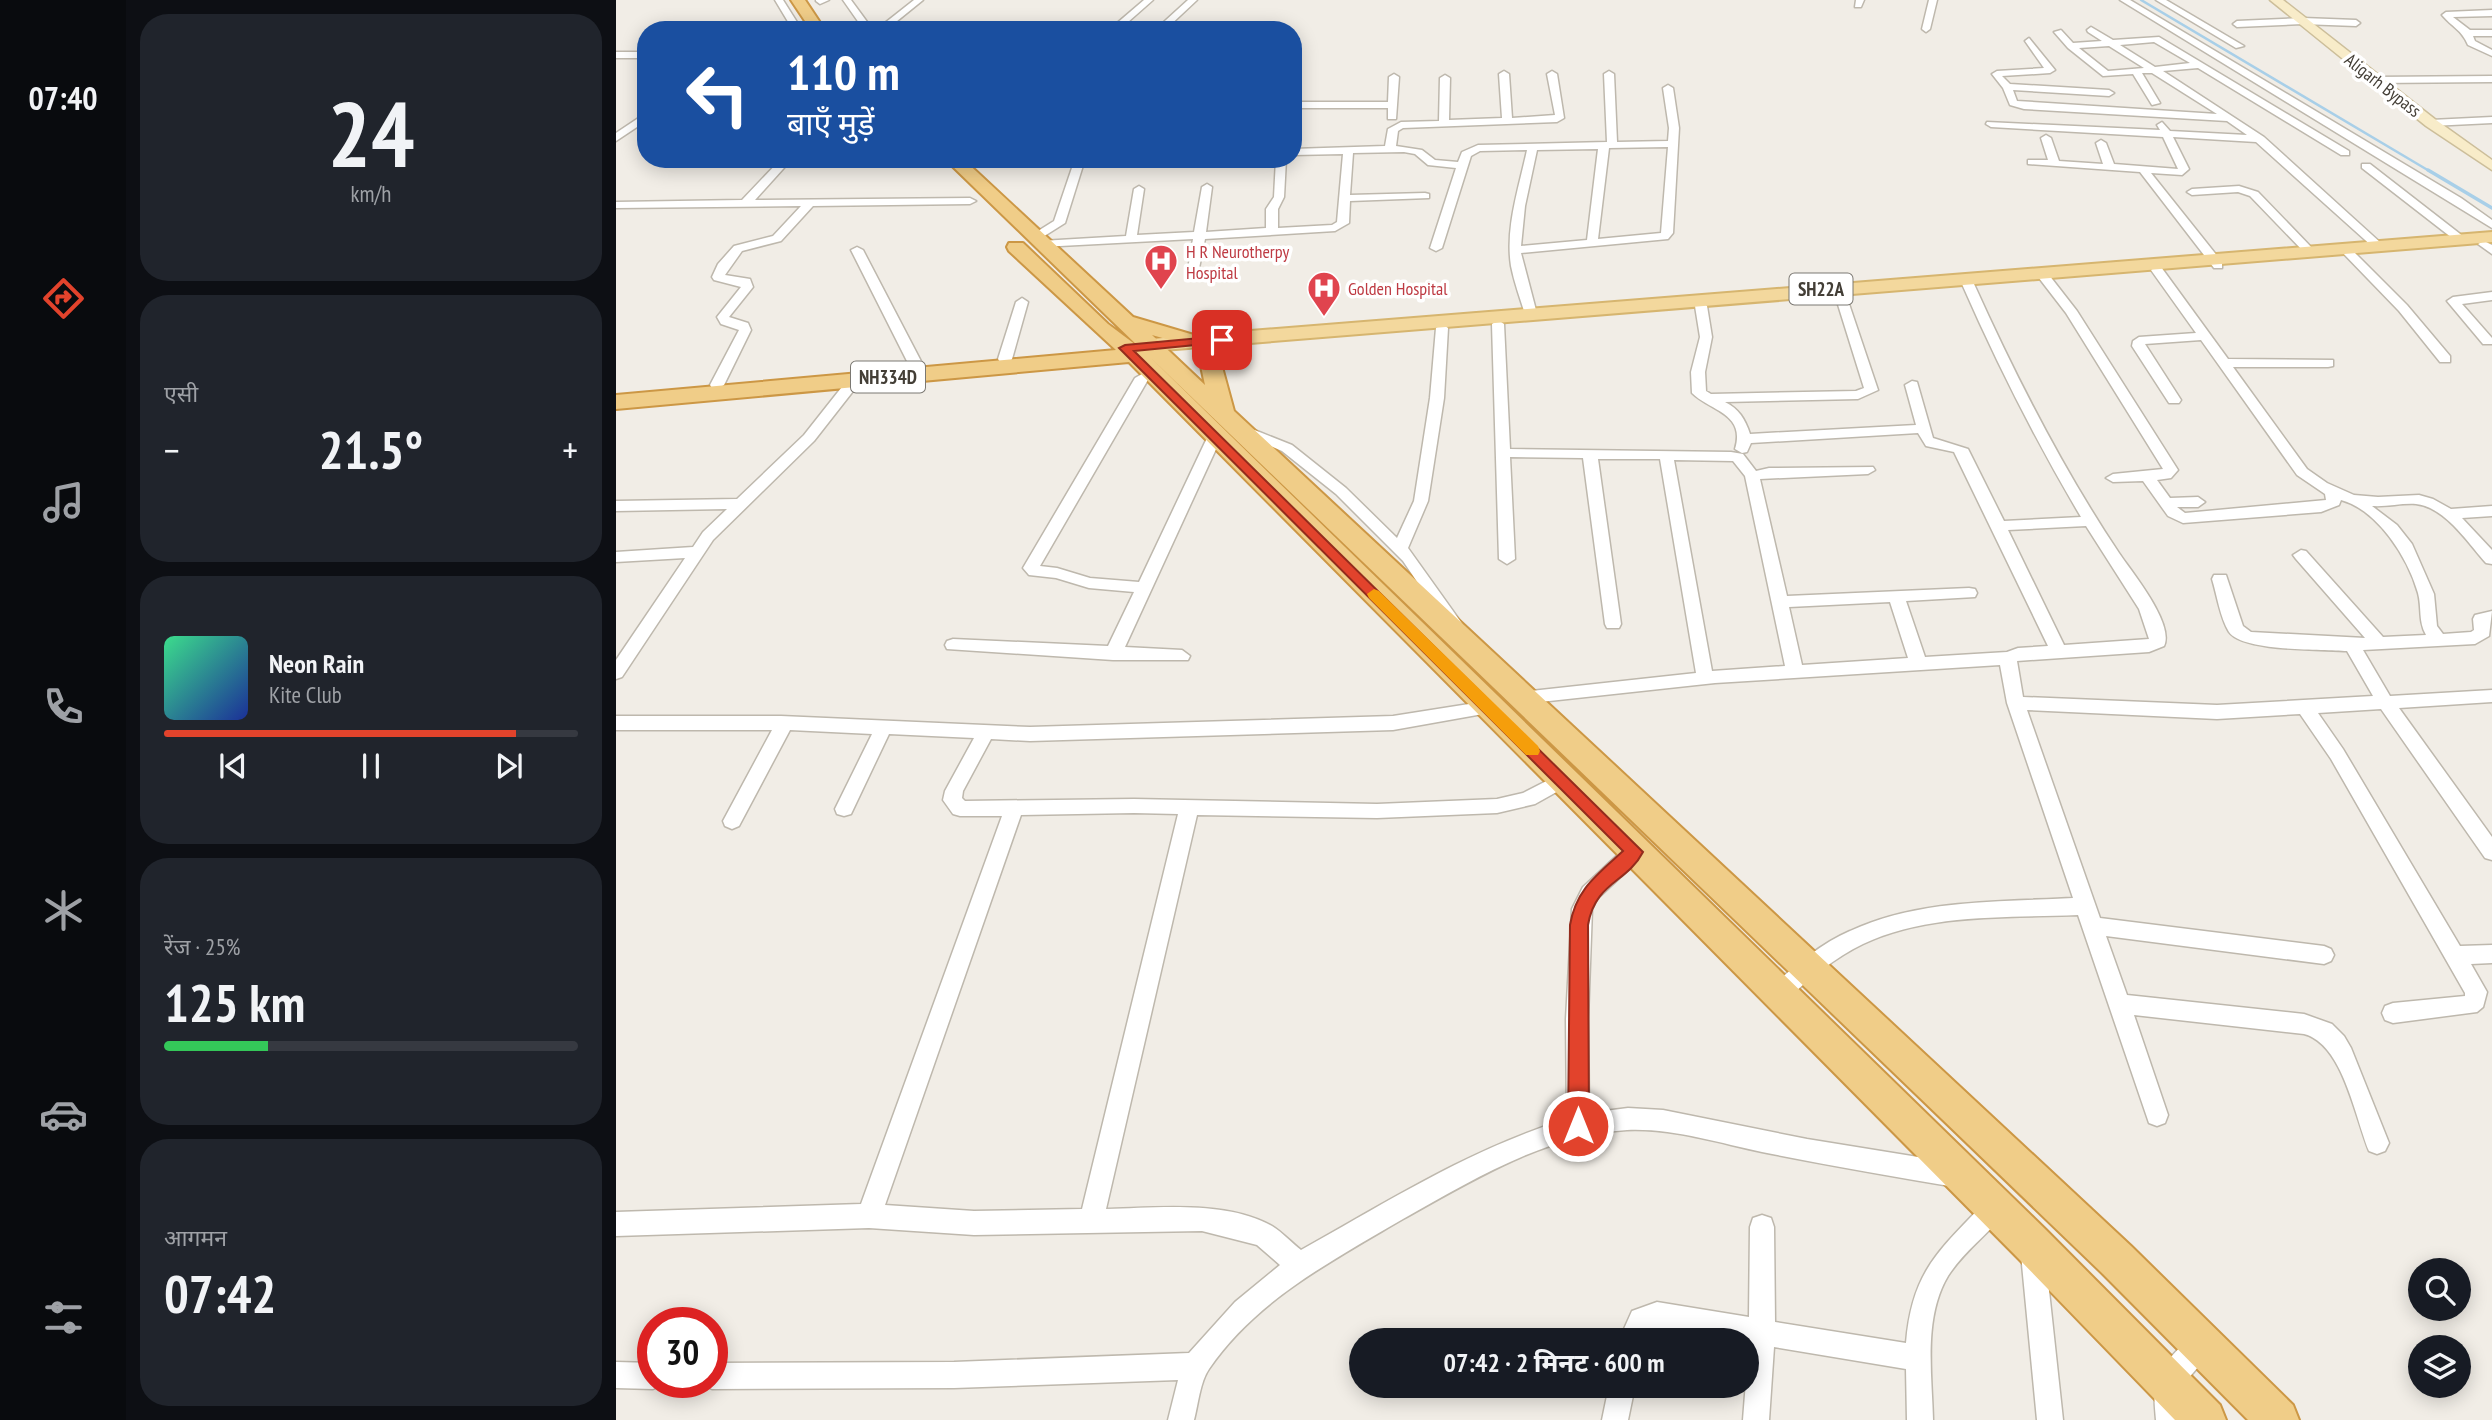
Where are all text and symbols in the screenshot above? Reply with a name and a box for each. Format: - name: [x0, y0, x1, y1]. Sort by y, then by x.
- text: 110 m: [787, 40, 900, 104]
- street label: Aligarh Bypass: [2340, 48, 2426, 122]
- icon: left: [672, 49, 763, 140]
- text: 24: [328, 74, 415, 192]
- text: 07:40: [28, 77, 98, 119]
- text: बाएँ मुड़ें: [787, 102, 874, 144]
- text: km/h: [351, 179, 391, 208]
- place label: H R Neurotherpy Hospital: [1186, 240, 1289, 284]
- hospital icon: H R Neurotherpy Hospital: [1142, 242, 1180, 291]
- hospital icon: Golden Hospital: [1305, 269, 1343, 318]
- icon: directions: [39, 274, 88, 323]
- road number: SH22A: [1790, 274, 1852, 304]
- place label: Golden Hospital: [1348, 277, 1448, 300]
- pin: [1192, 310, 1252, 370]
- icon: arrive: [1203, 321, 1241, 359]
- road number: NH334D: [851, 362, 925, 392]
- text: एसी: [164, 379, 198, 408]
- text: 21.5°: [319, 416, 423, 483]
- text: −: [164, 425, 180, 474]
- text: +: [562, 425, 578, 474]
- icon: music: [39, 478, 88, 527]
- text: Neon Rain: [269, 647, 364, 680]
- text: Kite Club: [269, 680, 342, 709]
- icon: phone: [39, 682, 88, 731]
- icon: previous: [214, 747, 252, 785]
- icon: pause: [352, 747, 390, 785]
- icon: next: [490, 747, 528, 785]
- icon: climate: [39, 886, 88, 935]
- text: रेंज · 25%: [164, 932, 240, 961]
- text: 125 km: [164, 969, 305, 1036]
- position arrow: [1541, 1089, 1615, 1163]
- icon: car: [39, 1090, 88, 1139]
- text: आगमन: [164, 1223, 227, 1252]
- map controls: [2408, 1258, 2471, 1398]
- button: search: [2408, 1258, 2471, 1321]
- text: 07:42: [164, 1260, 276, 1327]
- icon: filters: [39, 1293, 88, 1342]
- speed limit sign: 30: [637, 1307, 728, 1398]
- button: layers: [2408, 1335, 2471, 1398]
- text: 07:42 · 2 मिनट · 600 m: [1444, 1346, 1664, 1379]

